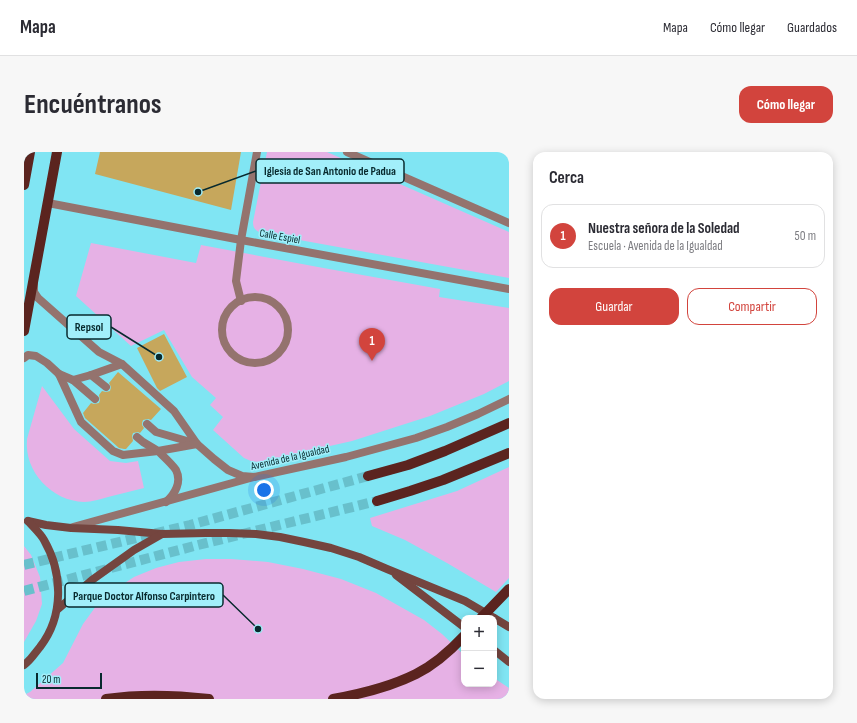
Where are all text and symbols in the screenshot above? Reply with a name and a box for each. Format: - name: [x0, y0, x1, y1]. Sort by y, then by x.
- text: Mapa: [20, 16, 56, 39]
- text: Mapa: [663, 19, 688, 36]
- text: Cómo llegar: [710, 19, 765, 36]
- text: Guardados: [787, 19, 837, 36]
- button: Cómo llegar: [739, 86, 833, 123]
- text: Encuéntranos: [24, 88, 162, 121]
- callout: Iglesia de San Antonio de Padua: [256, 159, 404, 183]
- text: Iglesia de San Antonio de Padua: [264, 164, 396, 179]
- text: Cerca: [549, 168, 584, 188]
- text: Nuestra señora de la Soledad: [588, 219, 740, 238]
- street label: Calle Espiel: [258, 227, 301, 246]
- text: 1: [560, 228, 566, 244]
- text: 50 m: [795, 228, 816, 244]
- text: Escuela · Avenida de la Igualdad: [588, 238, 723, 254]
- button: Guardar: [549, 288, 679, 325]
- button: Compartir: [687, 288, 817, 325]
- callout: Repsol: [67, 315, 111, 339]
- text: Repsol: [75, 320, 103, 335]
- pin: 1: [359, 328, 385, 361]
- street label: Avenida de la Igualdad: [249, 442, 331, 473]
- your location: [254, 480, 274, 500]
- callout: Parque Doctor Alfonso Carpintero: [65, 583, 223, 607]
- text: Parque Doctor Alfonso Carpintero: [73, 589, 215, 604]
- map controls: [461, 615, 497, 687]
- button: +: [461, 615, 497, 651]
- button: −: [461, 651, 497, 687]
- scale bar: [36, 671, 102, 690]
- text: 20 m: [42, 673, 60, 686]

